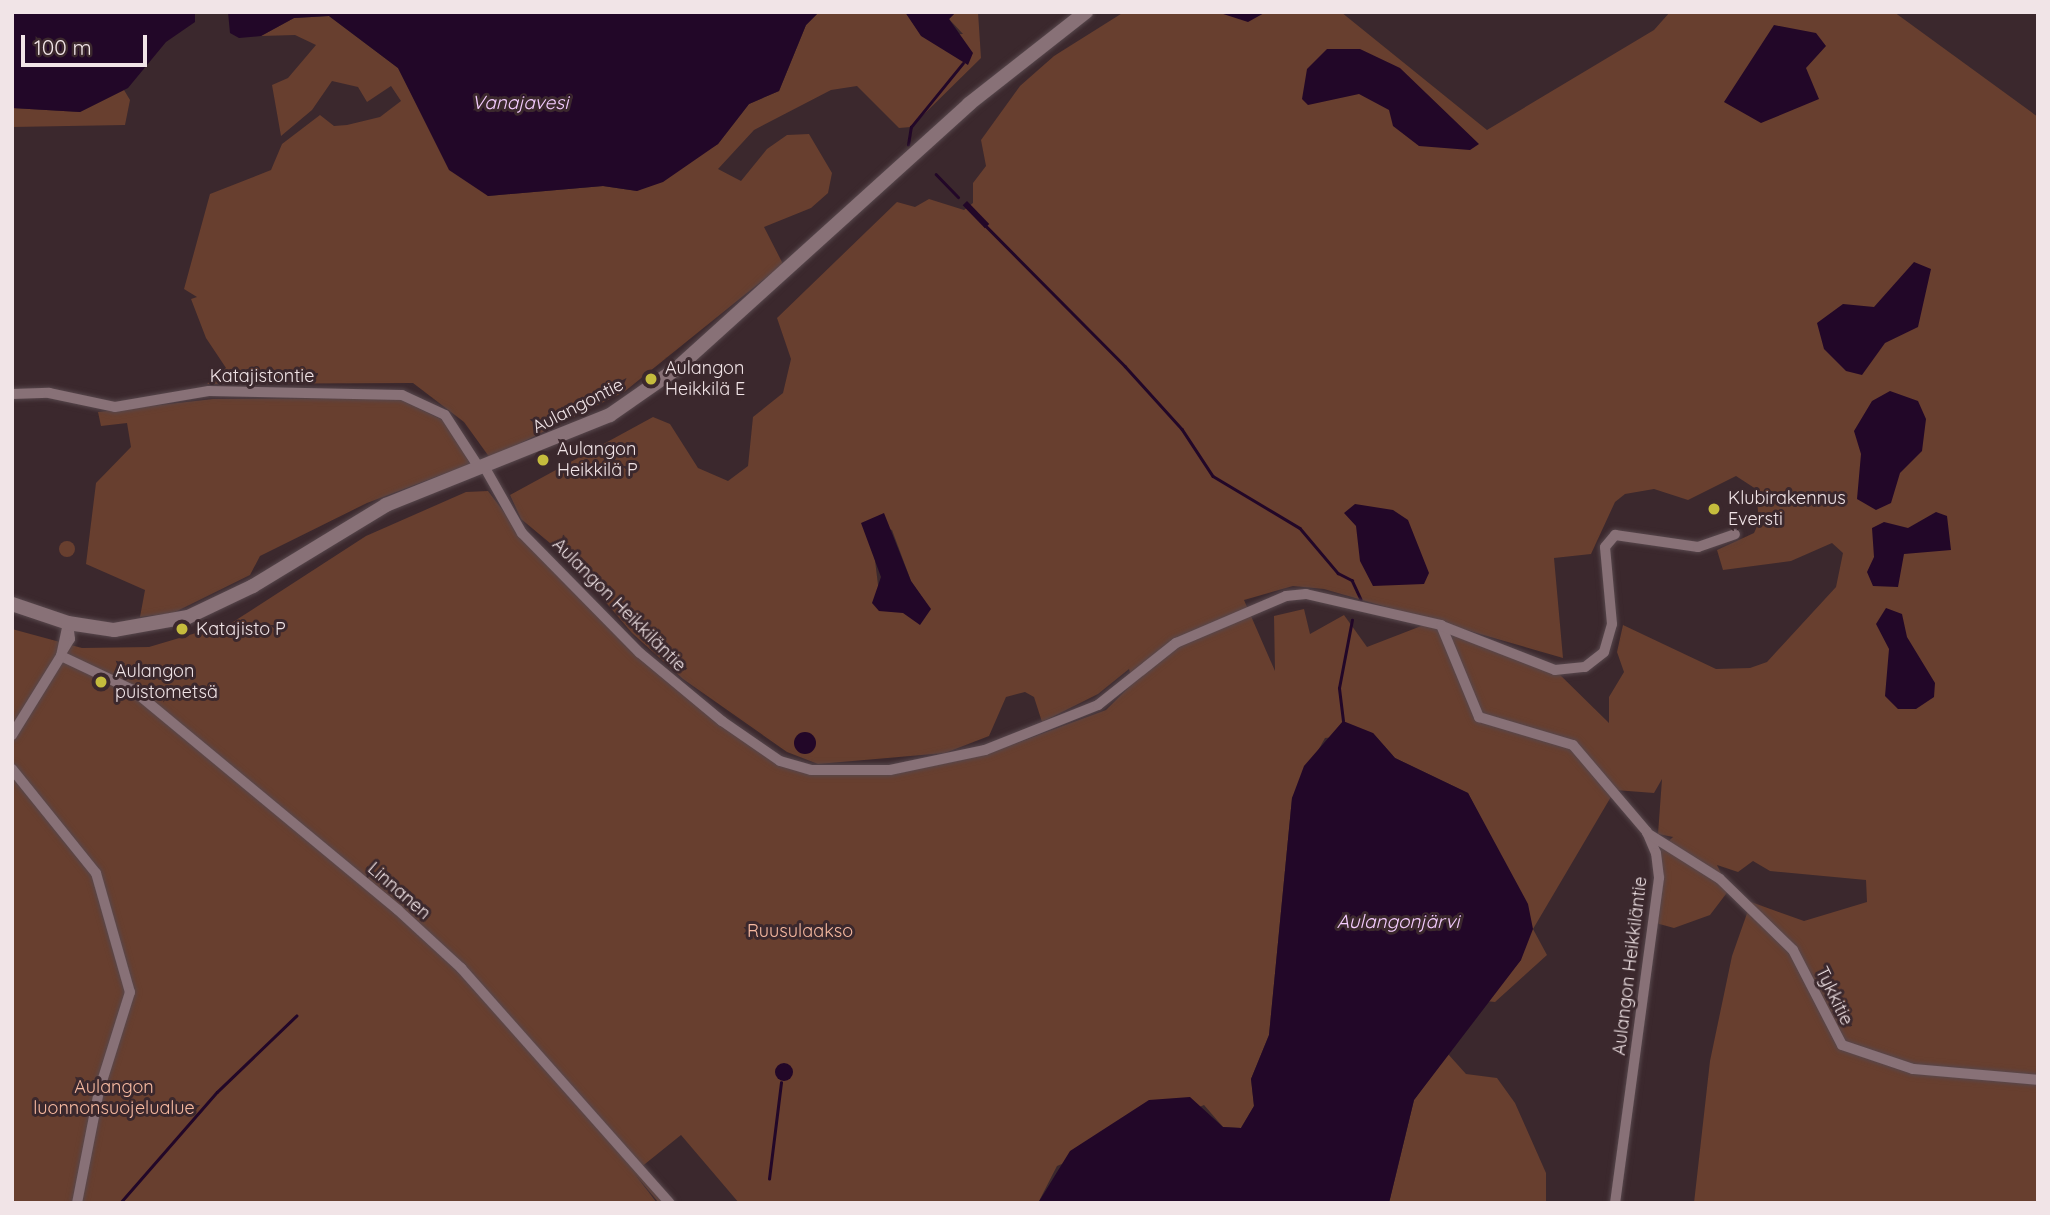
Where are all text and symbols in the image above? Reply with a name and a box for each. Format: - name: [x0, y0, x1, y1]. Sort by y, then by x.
- scale bar: [24, 21, 150, 65]
- text: 100 m: [34, 34, 92, 60]
- water label: Vanajavesi: [472, 92, 568, 114]
- place label: Aulangon Heikkilä E: [665, 358, 745, 400]
- street label: Katajistontie: [210, 365, 314, 387]
- marker: Aulangon Heikkilä E: [643, 371, 659, 387]
- street label: Aulangontie: [529, 374, 627, 438]
- place label: Aulangon Heikkilä P: [557, 439, 638, 482]
- marker: Aulangon Heikkilä P: [535, 452, 551, 468]
- place label: Klubirakennus Eversti: [1728, 488, 1846, 530]
- marker: Klubirakennus Eversti: [1706, 501, 1722, 517]
- street label: Aulangon Heikkiläntie: [548, 534, 690, 676]
- place label: Katajisto P: [196, 618, 286, 640]
- marker: Katajisto P: [174, 621, 190, 637]
- place label: Aulangon puistometsä: [115, 661, 218, 704]
- marker: Aulangon puistometsä: [93, 674, 109, 690]
- street label: Linnanen: [363, 858, 435, 924]
- street label: Aulangon Heikkiläntie: [1608, 875, 1652, 1057]
- water label: Aulangonjärvi: [1337, 911, 1459, 933]
- park label: Ruusulaakso: [747, 920, 853, 942]
- street label: Tykkitie: [1811, 963, 1857, 1029]
- park label: Aulangon luonnonsuojelualue: [33, 1077, 195, 1120]

